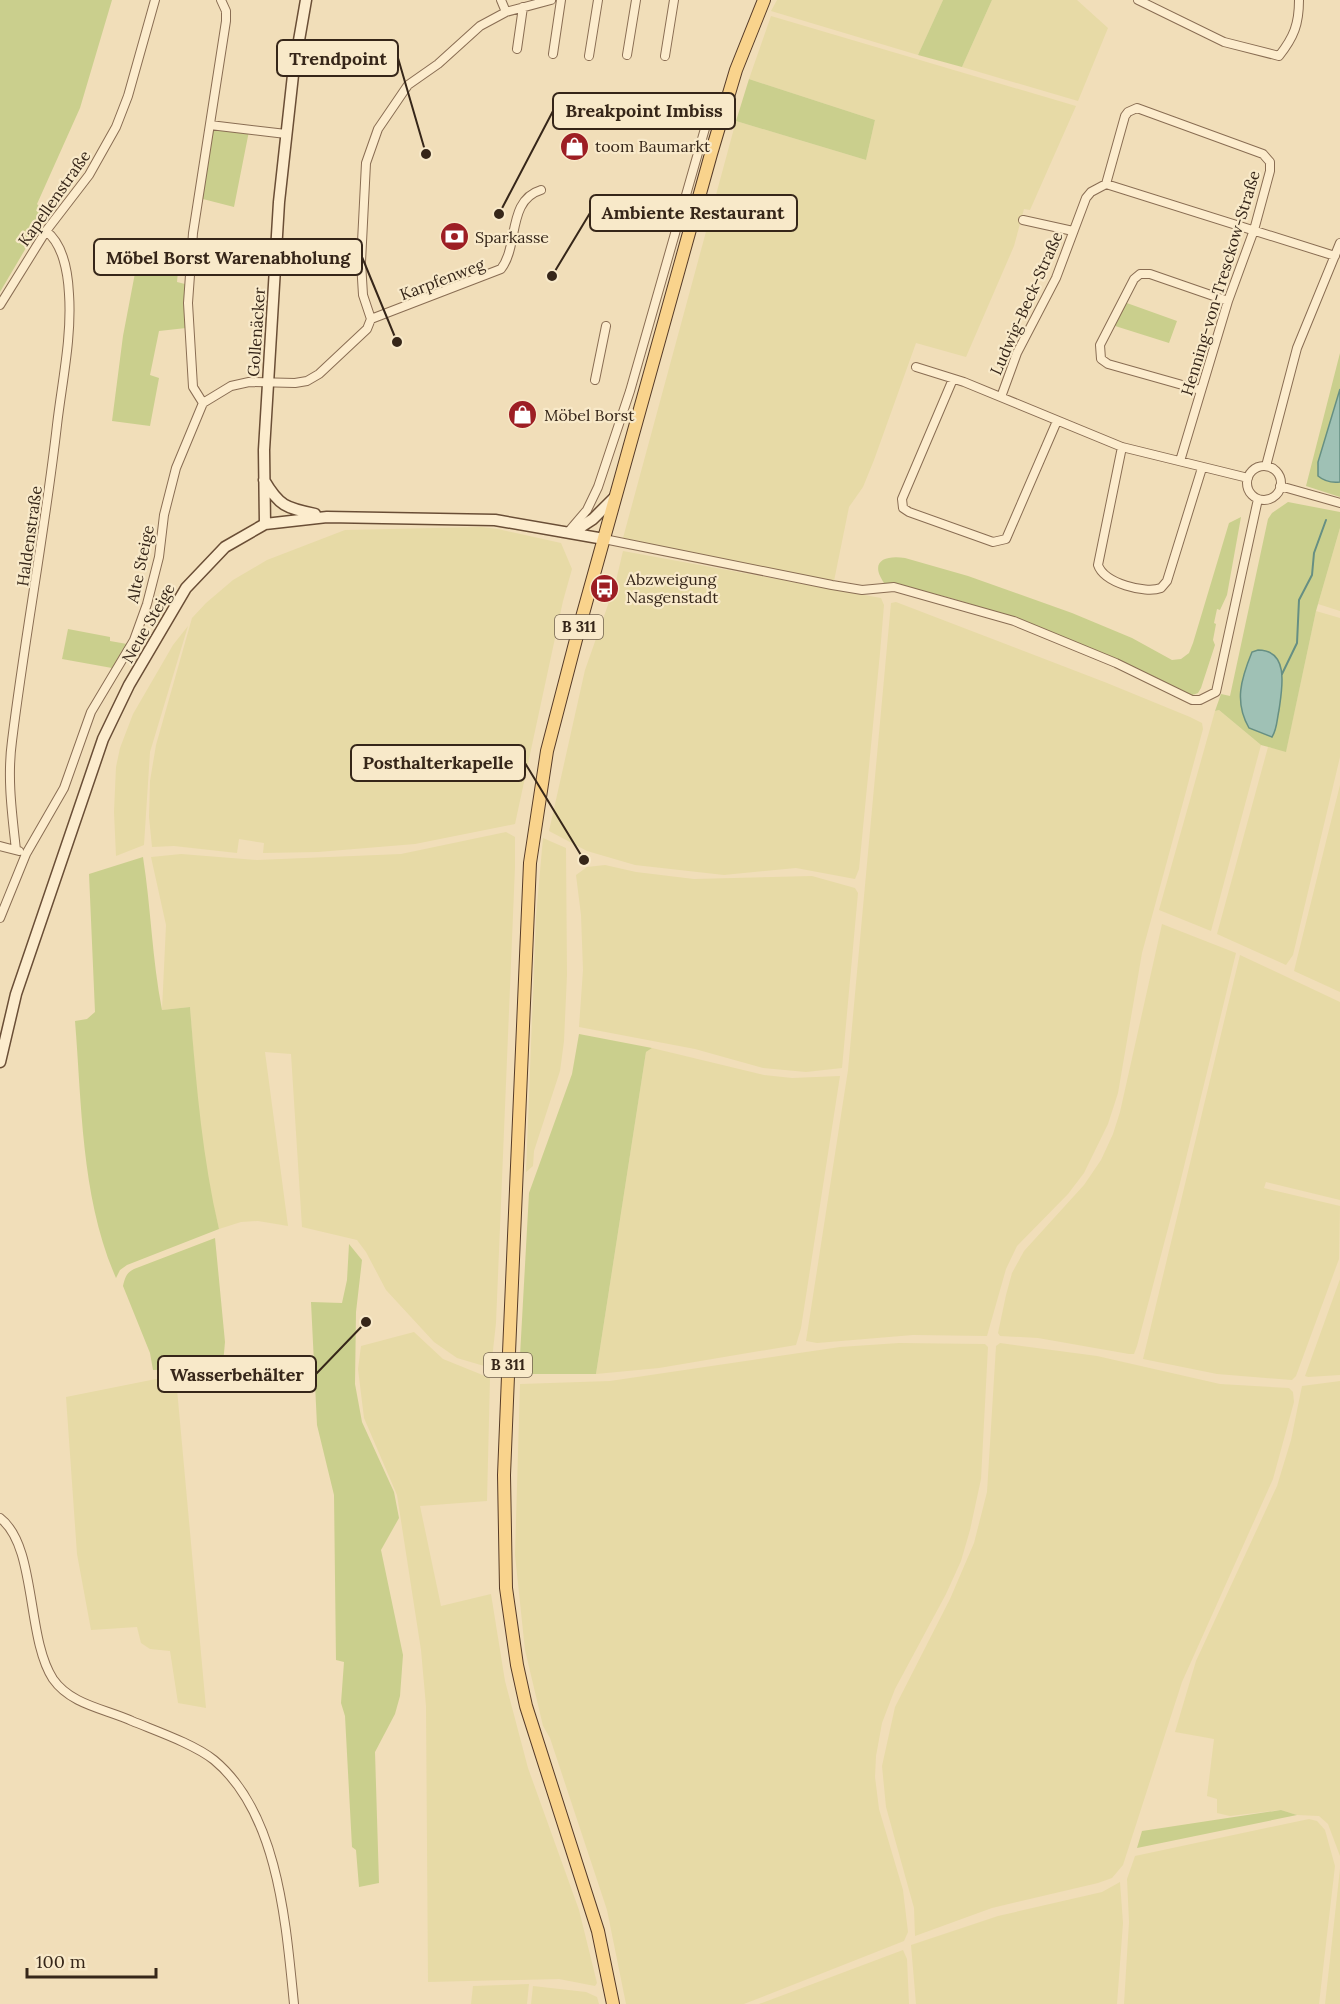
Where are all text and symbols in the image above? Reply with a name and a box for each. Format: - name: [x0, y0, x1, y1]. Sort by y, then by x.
- callout: Trendpoint: [277, 40, 398, 76]
- text: Trendpoint: [289, 47, 387, 70]
- callout: Breakpoint Imbiss: [553, 93, 735, 129]
- text: Breakpoint Imbiss: [565, 99, 723, 122]
- shop icon: toom Baumarkt: [558, 130, 590, 162]
- place label: toom Baumarkt: [595, 136, 711, 156]
- street label: Kapellenstraße: [13, 146, 95, 250]
- street label: Henning-von-Tresckow-Straße: [1176, 168, 1264, 398]
- callout: Ambiente Restaurant: [590, 195, 797, 231]
- text: Ambiente Restaurant: [602, 201, 785, 224]
- bank icon: Sparkasse: [438, 221, 470, 253]
- place label: Sparkasse: [475, 227, 549, 247]
- street label: Ludwig-Beck-Straße: [985, 228, 1067, 378]
- callout: Möbel Borst Warenabholung: [94, 239, 362, 275]
- text: Möbel Borst Warenabholung: [106, 246, 351, 269]
- street label: Karpfenweg: [397, 253, 488, 304]
- street label: Gollenäcker: [243, 287, 269, 377]
- shop icon: Möbel Borst: [507, 399, 539, 431]
- place label: Möbel Borst: [544, 405, 635, 425]
- street label: Haldenstraße: [12, 484, 46, 587]
- street label: Alte Steige: [122, 523, 158, 606]
- place label: Abzweigung Nasgenstadt: [625, 569, 719, 607]
- bus stop icon: Abzweigung Nasgenstadt: [589, 572, 621, 604]
- street label: Neue Steige: [117, 579, 179, 667]
- road number: B 311: [555, 615, 603, 639]
- callout: Posthalterkapelle: [351, 745, 525, 781]
- text: Posthalterkapelle: [363, 751, 514, 774]
- road number: B 311: [484, 1353, 532, 1377]
- callout: Wasserbehälter: [158, 1356, 316, 1392]
- text: Wasserbehälter: [170, 1363, 304, 1386]
- scale bar: [27, 1941, 156, 1979]
- text: 100 m: [36, 1950, 86, 1973]

